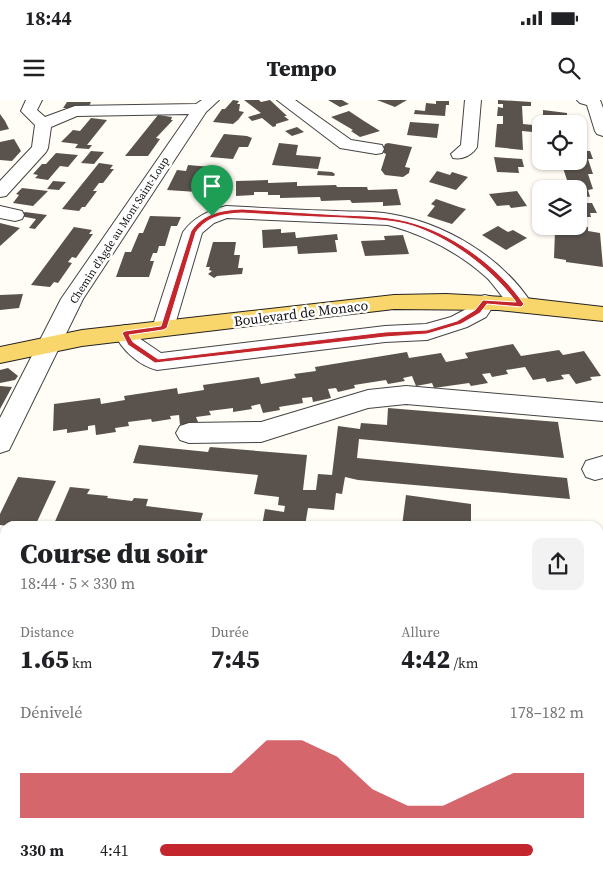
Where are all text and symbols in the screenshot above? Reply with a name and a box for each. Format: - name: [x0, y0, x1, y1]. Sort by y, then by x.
- text: 18:44: [25, 5, 72, 31]
- text: Tempo: [267, 53, 336, 83]
- icon: menu: [20, 54, 48, 82]
- icon: search: [555, 54, 583, 82]
- map controls: [532, 115, 587, 235]
- button: locate: [532, 115, 587, 170]
- street label: Chemin d'Agde au Mont Saint-Loup: [66, 154, 173, 307]
- pin: [191, 165, 233, 216]
- icon: arrive: [198, 172, 226, 200]
- button: layers: [532, 180, 587, 235]
- street label: Boulevard de Monaco: [233, 295, 370, 331]
- text: Course du soir: [20, 534, 208, 572]
- button: share: [532, 538, 584, 590]
- text: 18:44 · 5 × 330 m: [20, 572, 135, 594]
- text: Distance: [20, 622, 74, 642]
- text: Durée: [211, 622, 249, 642]
- text: Allure: [401, 622, 440, 642]
- text: 1.65: [20, 642, 69, 676]
- text: 7:45: [211, 642, 259, 676]
- text: 4:42: [401, 642, 450, 676]
- text: km: [69, 653, 92, 673]
- text: /km: [450, 653, 478, 673]
- text: Dénivelé: [20, 701, 82, 723]
- text: 178–182 m: [510, 701, 584, 723]
- text: 330 m: [20, 839, 64, 861]
- text: 4:41: [100, 839, 129, 861]

